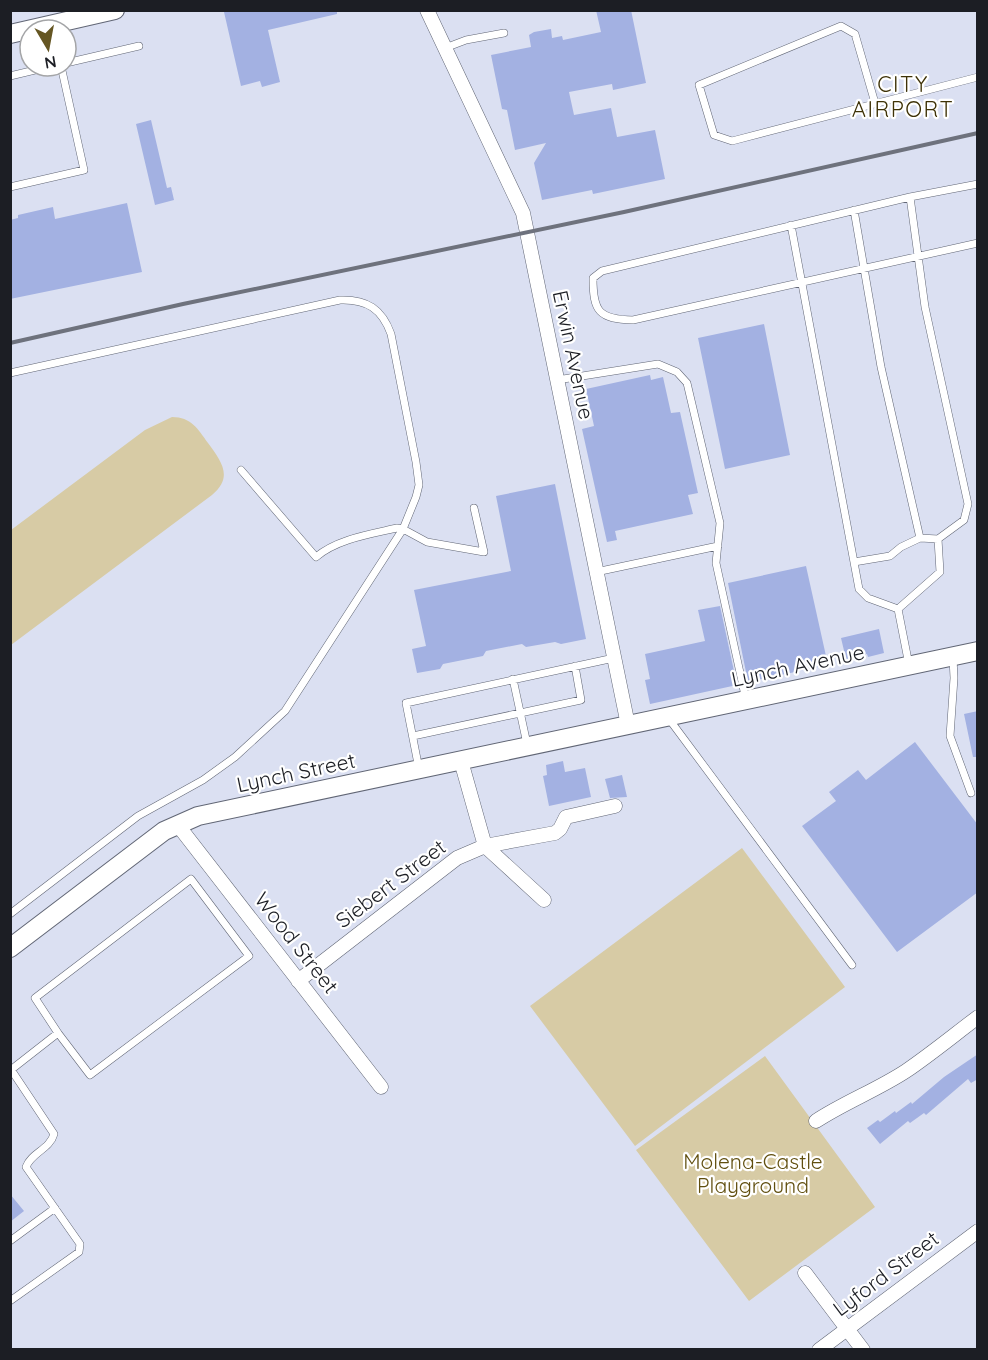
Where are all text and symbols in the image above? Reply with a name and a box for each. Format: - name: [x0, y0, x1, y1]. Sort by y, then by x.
- north arrow: [18, 18, 78, 78]
- text: N: [43, 52, 58, 74]
- district label: CITY AIRPORT: [852, 70, 954, 123]
- street label: Erwin Avenue: [548, 288, 600, 422]
- street label: Lynch Avenue: [729, 638, 867, 692]
- street label: Lynch Street: [234, 747, 358, 797]
- street label: Siebert Street: [330, 833, 451, 933]
- street label: Wood Street: [249, 887, 344, 998]
- park label: Molena-Castle Playground: [683, 1148, 823, 1198]
- street label: Lyford Street: [827, 1225, 943, 1321]

